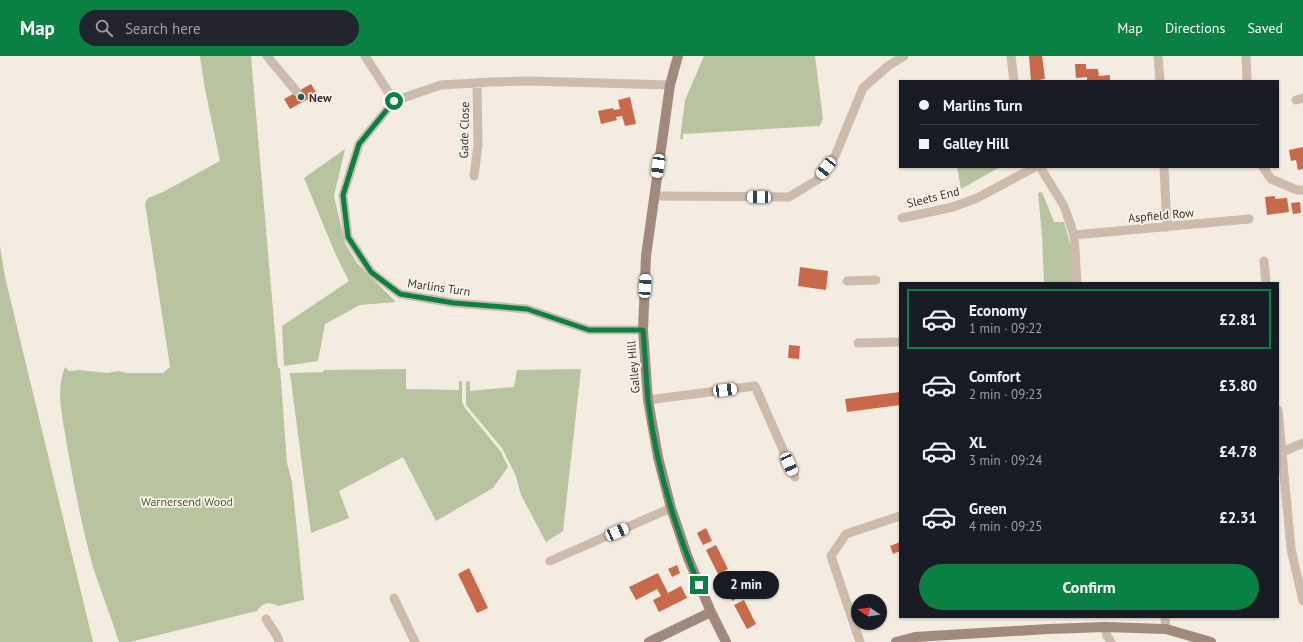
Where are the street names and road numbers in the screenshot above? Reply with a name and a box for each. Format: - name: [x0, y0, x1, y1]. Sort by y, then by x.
- street label: Gade Close: [456, 101, 472, 159]
- street label: Sleets End: [905, 183, 961, 211]
- street label: Aspfield Row: [1127, 205, 1195, 225]
- street label: Marlins Turn: [407, 275, 471, 299]
- street label: Galley Hill: [623, 340, 643, 394]

